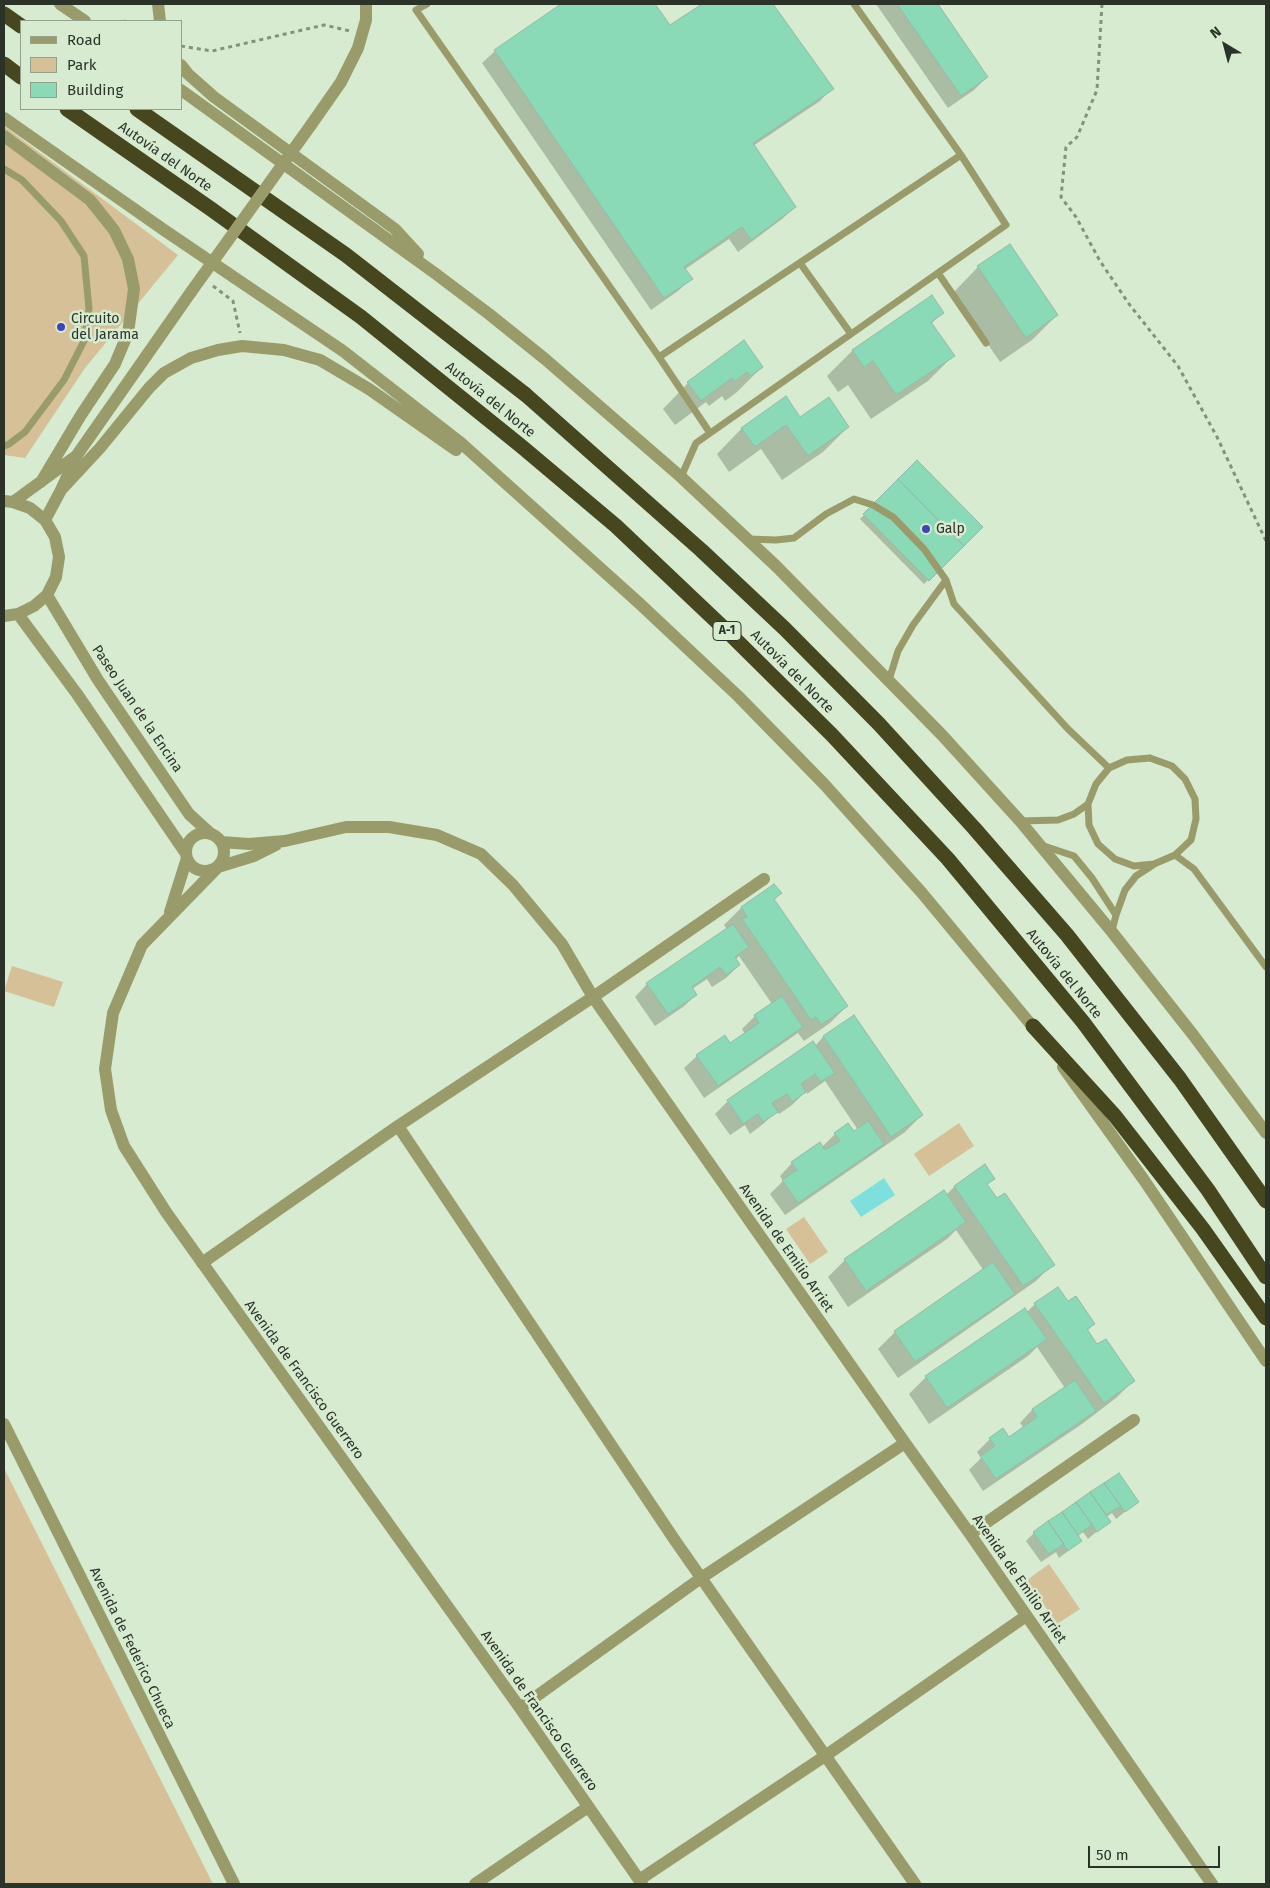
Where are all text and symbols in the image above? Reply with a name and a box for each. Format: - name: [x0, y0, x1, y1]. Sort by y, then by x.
- legend: [20, 20, 182, 110]
- north arrow: [1200, 20, 1250, 70]
- text: N: [1207, 23, 1224, 42]
- text: Road: [67, 31, 102, 49]
- text: Park: [67, 56, 97, 74]
- text: Building: [67, 81, 123, 99]
- street label: Autovía del Norte: [115, 118, 215, 196]
- place label: Circuito del Jarama: [71, 311, 139, 344]
- marker: Circuito del Jarama: [55, 321, 67, 333]
- street label: Autovía del Norte: [442, 359, 538, 441]
- place label: Galp: [936, 521, 965, 537]
- marker: Galp: [920, 523, 932, 535]
- road number: A-1: [713, 622, 741, 640]
- street label: Autovía del Norte: [747, 627, 837, 717]
- street label: Paseo Juan de la Encina: [88, 642, 186, 776]
- street label: Autovía del Norte: [1023, 926, 1105, 1022]
- street label: Avenida de Emilio Arriet: [735, 1181, 837, 1315]
- street label: Avenida de Francisco Guerrero: [241, 1297, 367, 1463]
- street label: Avenida de Emilio Arriet: [968, 1512, 1070, 1646]
- street label: Avenida de Federico Chueca: [86, 1565, 178, 1731]
- street label: Avenida de Francisco Guerrero: [477, 1627, 601, 1795]
- scale bar: [1090, 1836, 1222, 1868]
- text: 50 m: [1096, 1846, 1129, 1864]

